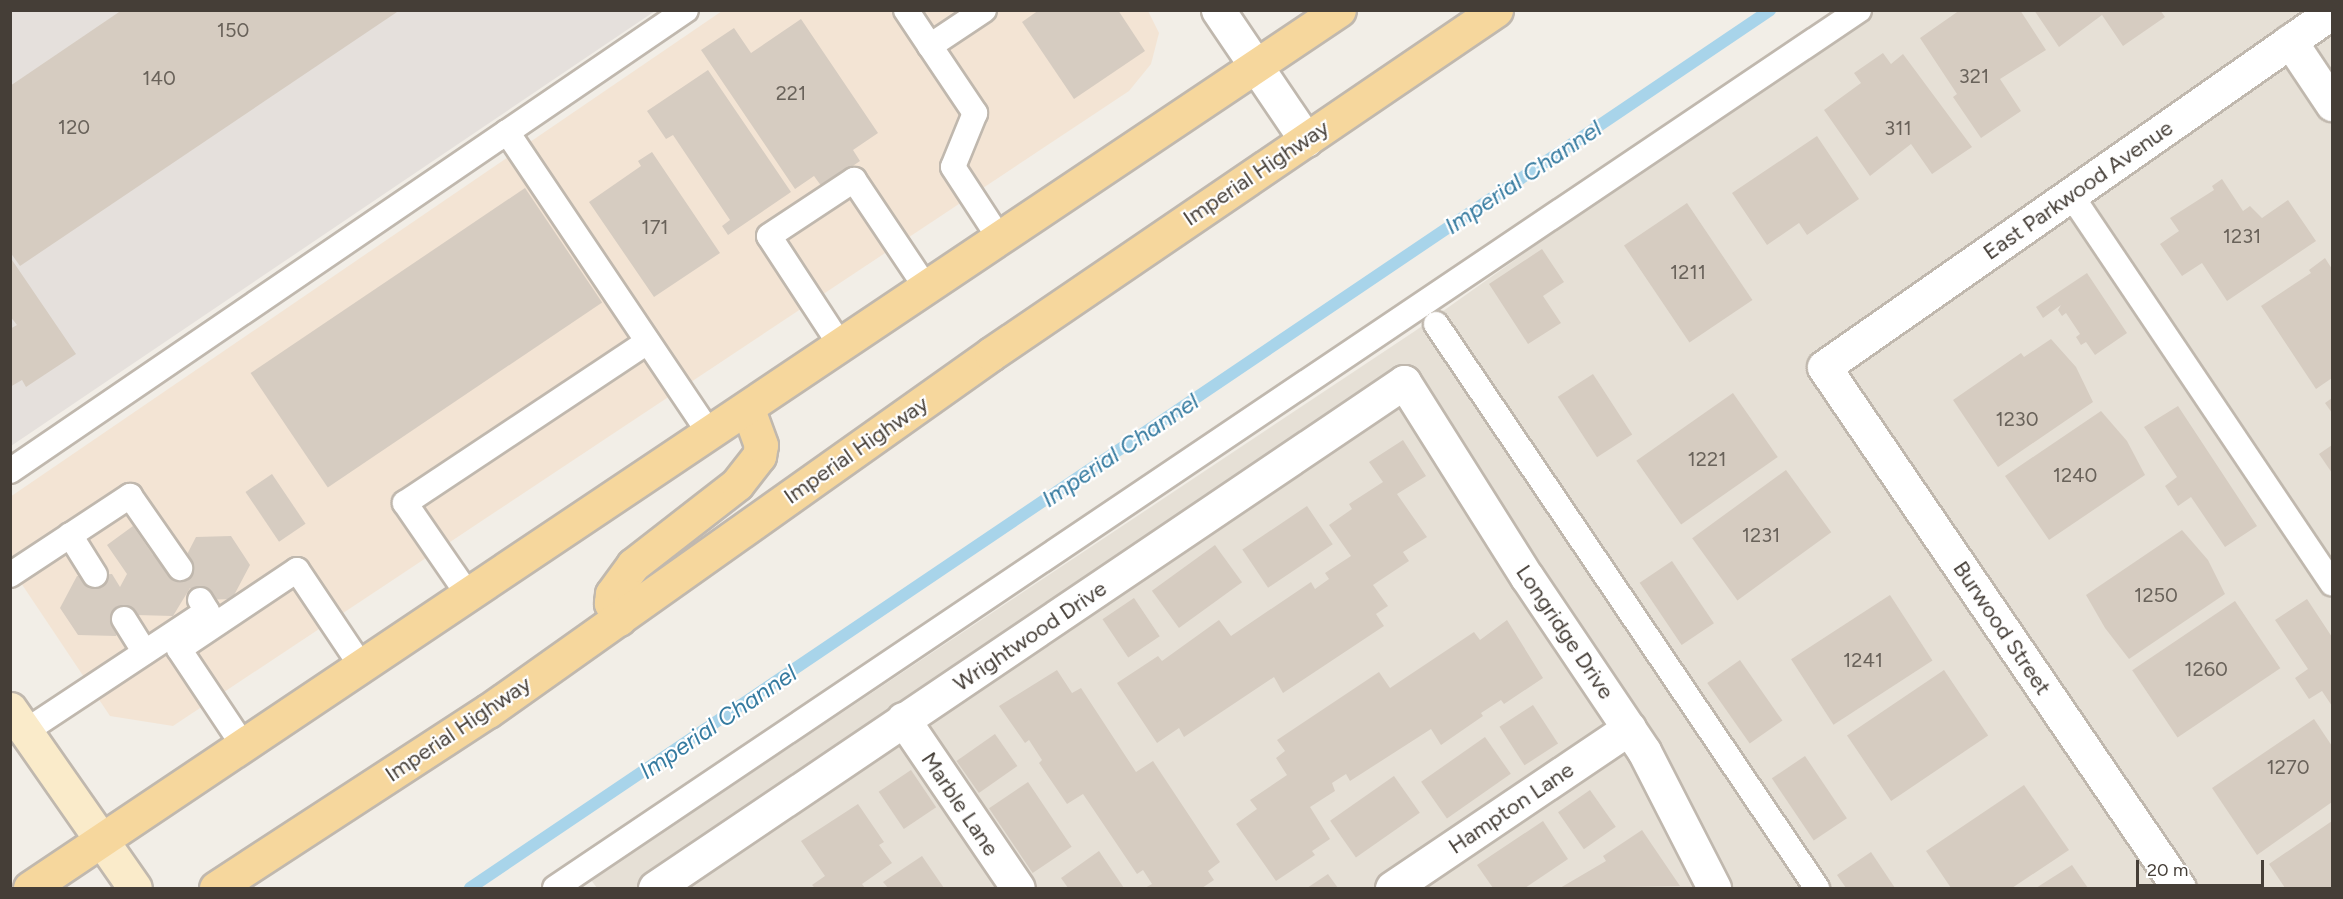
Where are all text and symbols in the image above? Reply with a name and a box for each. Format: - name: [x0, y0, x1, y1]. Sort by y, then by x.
- house number: 150: [217, 18, 249, 42]
- house number: 321: [1959, 64, 1989, 88]
- house number: 140: [142, 66, 176, 90]
- house number: 221: [776, 81, 806, 105]
- water label: Imperial Channel: [1439, 114, 1607, 240]
- house number: 120: [58, 115, 90, 139]
- street label: Imperial Highway: [1178, 115, 1334, 231]
- street label: East Parkwood Avenue: [1978, 115, 2178, 265]
- house number: 311: [1884, 116, 1912, 140]
- house number: 171: [641, 215, 669, 239]
- house number: 1231: [2223, 224, 2261, 248]
- house number: 1211: [1670, 260, 1706, 284]
- water label: Imperial Channel: [1036, 387, 1204, 513]
- street label: Imperial Highway: [779, 390, 933, 510]
- house number: 1230: [1995, 407, 2039, 431]
- house number: 1221: [1688, 447, 1726, 471]
- house number: 1240: [2053, 463, 2097, 487]
- house number: 1231: [1742, 523, 1780, 547]
- street label: Burwood Street: [1948, 556, 2056, 700]
- street label: Longridge Drive: [1510, 560, 1620, 704]
- street label: Wrightwood Drive: [949, 575, 1111, 697]
- house number: 1250: [2134, 583, 2178, 607]
- house number: 1241: [1843, 648, 1883, 672]
- house number: 1260: [2184, 657, 2228, 681]
- water label: Imperial Channel: [634, 659, 802, 785]
- street label: Imperial Highway: [380, 671, 536, 787]
- street label: Marble Lane: [916, 747, 1004, 861]
- house number: 1270: [2267, 755, 2309, 779]
- street label: Hampton Lane: [1443, 756, 1579, 860]
- scale bar: [2139, 848, 2266, 886]
- text: 20 m: [2147, 859, 2188, 881]

